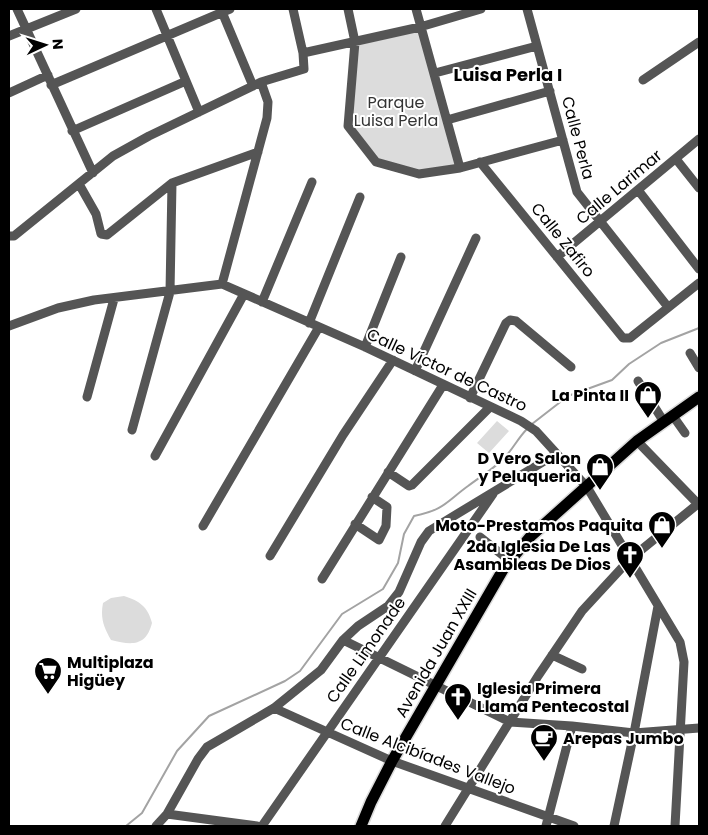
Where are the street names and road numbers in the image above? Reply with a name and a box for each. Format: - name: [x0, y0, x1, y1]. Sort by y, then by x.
- street label: Calle Perla: [556, 94, 600, 182]
- street label: Calle Larimar: [571, 144, 667, 230]
- street label: Calle Zafiro: [526, 198, 600, 282]
- street label: Calle Víctor de Castro: [363, 323, 531, 417]
- street label: Avenida Juan XXIII: [390, 584, 482, 722]
- street label: Calle Limonade: [321, 592, 411, 708]
- street label: Calle Alcibíades Vallejo: [337, 712, 519, 800]

